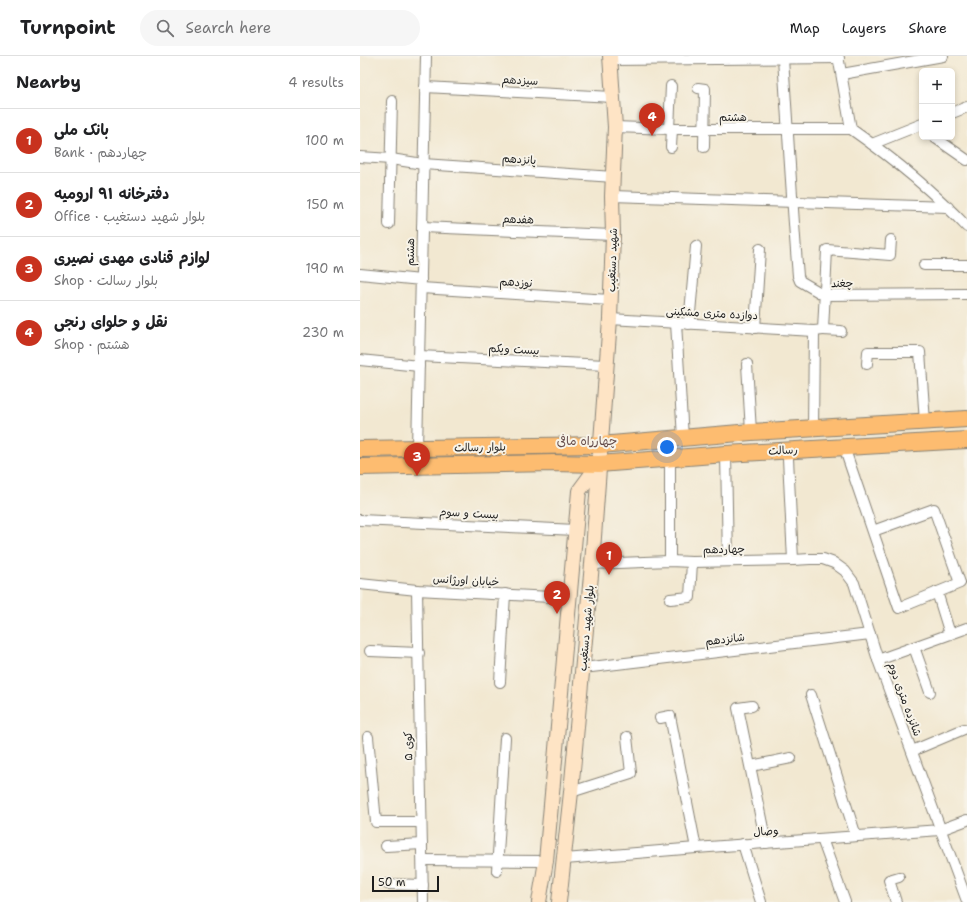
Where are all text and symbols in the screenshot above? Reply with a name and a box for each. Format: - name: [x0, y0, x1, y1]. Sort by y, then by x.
- search box: [140, 10, 420, 46]
- text: Turnpoint: [20, 15, 116, 40]
- icon: search: [154, 17, 176, 39]
- text: Search here: [186, 18, 271, 38]
- text: Map: [790, 19, 820, 37]
- text: Layers: [842, 19, 886, 37]
- text: Share: [908, 19, 947, 37]
- map controls: [919, 68, 955, 140]
- button: +: [919, 68, 955, 104]
- text: Nearby: [16, 71, 81, 93]
- street label: سیزدهم: [501, 72, 539, 90]
- text: 4 results: [288, 74, 344, 91]
- pin: 4: [639, 103, 665, 136]
- button: −: [919, 104, 955, 140]
- street label: هشتم: [719, 110, 747, 126]
- text: بانک ملی: [54, 120, 109, 140]
- text: 1: [26, 132, 32, 149]
- text: 100 m: [305, 132, 344, 149]
- text: Bank · چهاردهم: [54, 144, 147, 161]
- street label: پانزدهم: [501, 151, 537, 169]
- text: دفترخانه ۹۱ ارومیه: [54, 184, 169, 204]
- text: 2: [24, 196, 34, 213]
- text: 150 m: [306, 196, 344, 213]
- text: Office · بلوار شهید دستغیب: [54, 208, 205, 225]
- street label: هفدهم: [502, 211, 534, 229]
- street label: شهید دستغیب: [604, 228, 621, 292]
- street label: هشتم: [403, 238, 419, 266]
- text: لوازم قنادی مهدی نصیری: [54, 248, 210, 268]
- text: 3: [24, 260, 34, 277]
- text: 190 m: [305, 260, 344, 277]
- text: Shop · بلوار رسالت: [54, 272, 158, 289]
- street label: نوزدهم: [499, 274, 533, 292]
- street label: چغند: [831, 276, 853, 291]
- street label: دوازده متری مشکینی: [666, 304, 758, 323]
- text: نقل و حلوای رنجی: [54, 312, 168, 332]
- text: 4: [24, 324, 34, 341]
- text: 230 m: [302, 324, 344, 341]
- text: Shop · هشتم: [54, 336, 130, 353]
- street label: بیست ویکم: [488, 341, 540, 359]
- district label: چهارراه مافی: [557, 433, 617, 449]
- your location: [657, 437, 677, 457]
- street label: بلوار رسالت: [454, 440, 506, 455]
- street label: رسالت: [768, 442, 798, 459]
- pin: 3: [404, 443, 430, 476]
- street label: بیست و سوم: [439, 504, 499, 524]
- pin: 1: [596, 542, 622, 575]
- street label: چهاردهم: [703, 542, 745, 558]
- street label: خیابان اورژانس: [432, 571, 500, 590]
- pin: 2: [544, 581, 570, 614]
- street label: بلوار شهید دستغیب: [575, 584, 598, 672]
- street label: شانزدهم: [705, 630, 746, 650]
- street label: شانزده متری دوم: [883, 660, 925, 739]
- street label: کوی ۵: [401, 731, 416, 761]
- street label: وصال: [753, 823, 779, 840]
- scale bar: [372, 874, 439, 893]
- text: 50 m: [378, 875, 406, 890]

